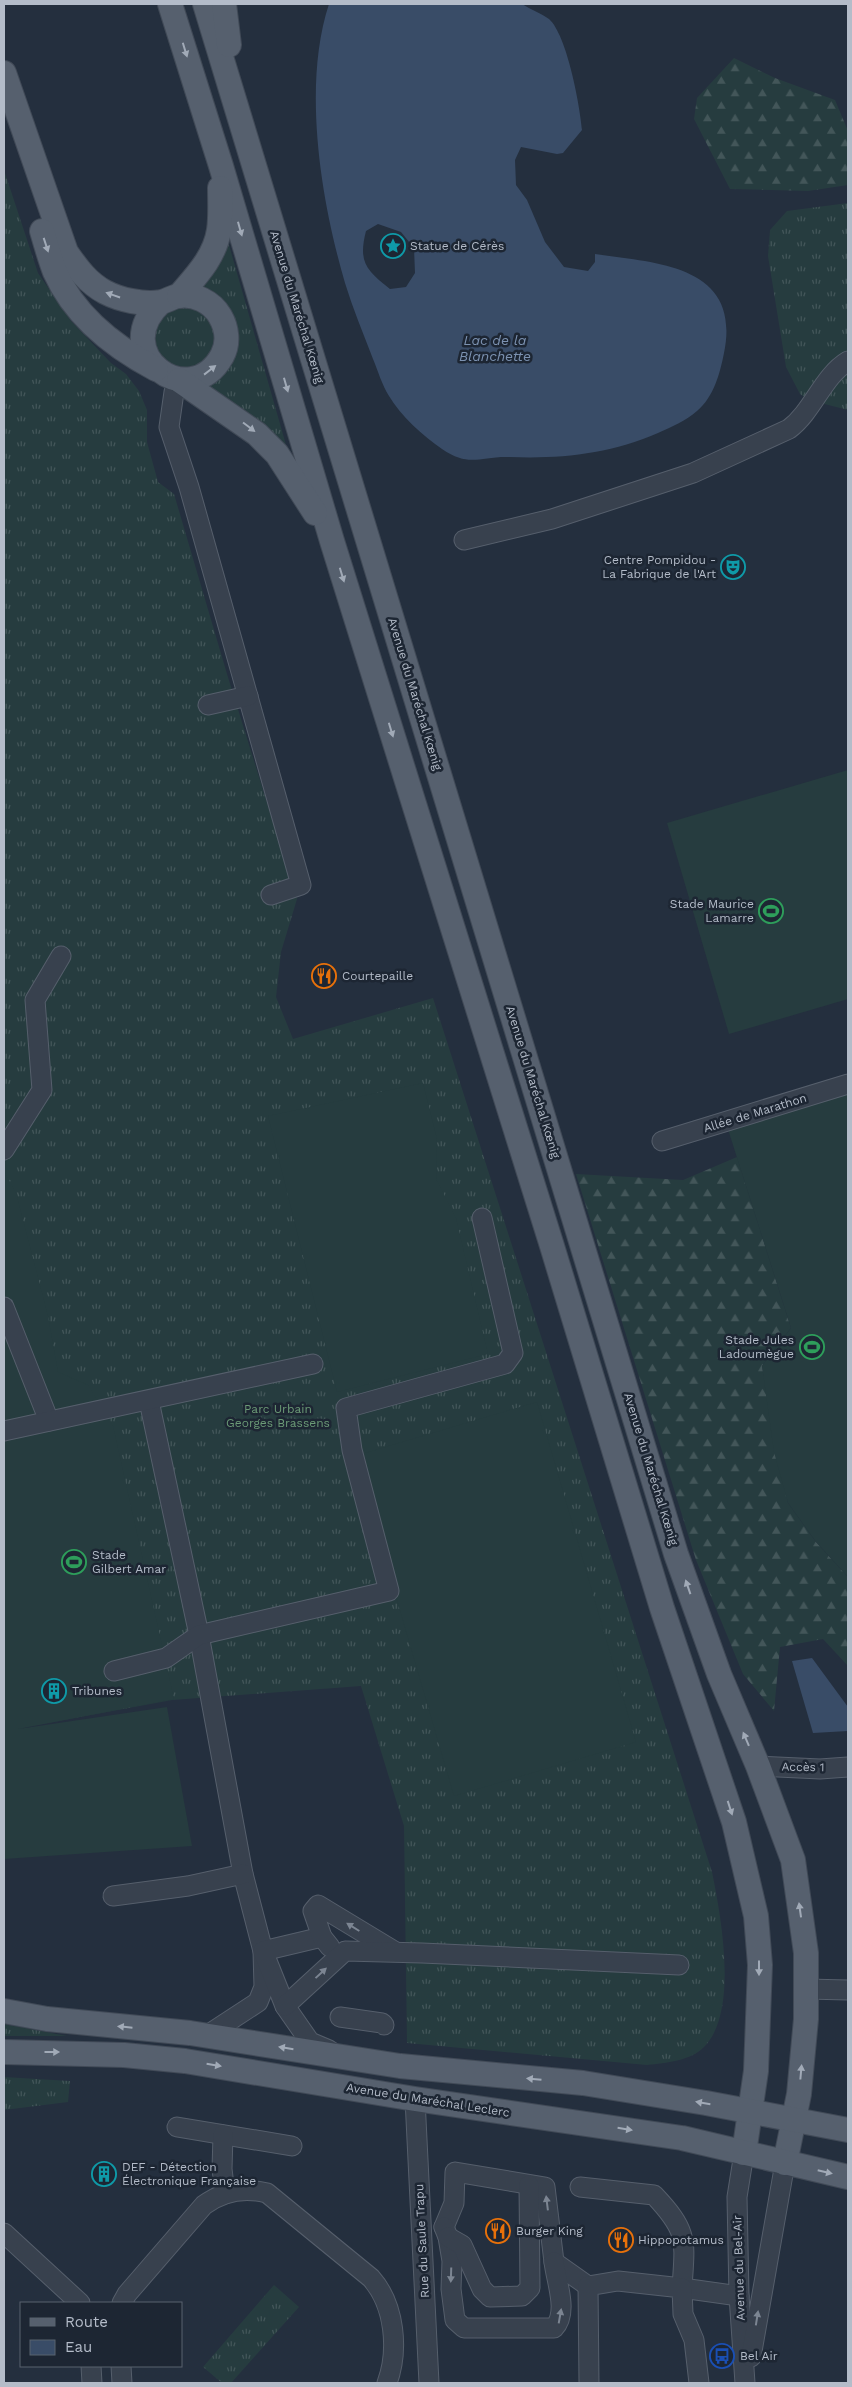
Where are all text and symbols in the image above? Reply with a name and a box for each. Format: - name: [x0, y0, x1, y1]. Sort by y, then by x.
- one-way arrow: [181, 43, 189, 58]
- one-way arrow: [236, 222, 244, 237]
- street label: Avenue du Maréchal Kœnig: [267, 229, 327, 385]
- place icon: Statue de Cérès: [380, 233, 406, 259]
- one-way arrow: [43, 238, 51, 253]
- place label: Statue de Cérès: [410, 239, 504, 253]
- one-way arrow: [105, 291, 120, 299]
- water label: Lac de la Blanchette: [459, 332, 531, 364]
- one-way arrow: [203, 365, 217, 375]
- one-way arrow: [282, 378, 290, 393]
- one-way arrow: [242, 422, 256, 432]
- place label: Centre Pompidou - La Fabrique de l'Art: [602, 553, 716, 581]
- theatre icon: Centre Pompidou - La Fabrique de l'Art: [720, 554, 746, 580]
- one-way arrow: [339, 567, 347, 582]
- street label: Avenue du Maréchal Kœnig: [385, 616, 445, 772]
- one-way arrow: [387, 722, 395, 737]
- place label: Stade Maurice Lamarre: [670, 897, 754, 925]
- sports icon: Stade Maurice Lamarre: [758, 898, 784, 924]
- restaurant icon: Courtepaille: [311, 963, 337, 989]
- place label: Courtepaille: [342, 969, 413, 983]
- street label: Avenue du Maréchal Kœnig: [503, 1004, 563, 1160]
- street label: Allée de Marathon: [702, 1091, 808, 1135]
- place label: Stade Jules Ladoumègue: [719, 1333, 794, 1361]
- sports icon: Stade Jules Ladoumègue: [799, 1334, 825, 1360]
- street label: Avenue du Maréchal Kœnig: [621, 1391, 681, 1547]
- park label: Parc Urbain Georges Brassens: [226, 1402, 330, 1430]
- place label: Stade Gilbert Amar: [92, 1548, 166, 1576]
- sports icon: Stade Gilbert Amar: [61, 1549, 87, 1575]
- one-way arrow: [684, 1580, 691, 1595]
- building icon: Tribunes: [41, 1678, 67, 1704]
- place label: Tribunes: [72, 1684, 122, 1698]
- one-way arrow: [742, 1732, 750, 1746]
- street label: Accès 1: [781, 1760, 825, 1774]
- one-way arrow: [726, 1801, 734, 1816]
- one-way arrow: [796, 1902, 804, 1918]
- one-way arrow: [347, 1922, 360, 1931]
- one-way arrow: [755, 1960, 763, 1976]
- one-way arrow: [314, 1967, 326, 1979]
- one-way arrow: [117, 2023, 133, 2031]
- one-way arrow: [278, 2044, 294, 2052]
- one-way arrow: [45, 2048, 61, 2056]
- one-way arrow: [207, 2062, 223, 2070]
- one-way arrow: [797, 2064, 805, 2080]
- one-way arrow: [526, 2074, 542, 2082]
- street label: Avenue du Maréchal Leclerc: [345, 2080, 511, 2120]
- one-way arrow: [694, 2098, 710, 2106]
- one-way arrow: [617, 2126, 633, 2134]
- place label: DEF - Détection Électronique Française: [122, 2160, 256, 2188]
- building icon: DEF - Détection Électronique Française: [91, 2161, 117, 2187]
- one-way arrow: [818, 2168, 833, 2176]
- street label: Rue du Saule Trapu: [412, 2184, 432, 2298]
- one-way arrow: [543, 2195, 551, 2211]
- street label: Avenue du Bel-Air: [730, 2215, 748, 2321]
- restaurant icon: Burger King: [485, 2218, 511, 2244]
- place label: Burger King: [516, 2224, 583, 2238]
- restaurant icon: Hippopotamus: [608, 2227, 634, 2253]
- place label: Hippopotamus: [638, 2233, 724, 2247]
- one-way arrow: [447, 2267, 455, 2283]
- legend: [20, 2302, 182, 2367]
- one-way arrow: [556, 2307, 564, 2323]
- one-way arrow: [754, 2310, 762, 2326]
- text: Route: [65, 2313, 108, 2331]
- text: Eau: [65, 2338, 92, 2356]
- bus stop icon: Bel Air: [709, 2343, 735, 2369]
- place label: Bel Air: [740, 2349, 778, 2363]

